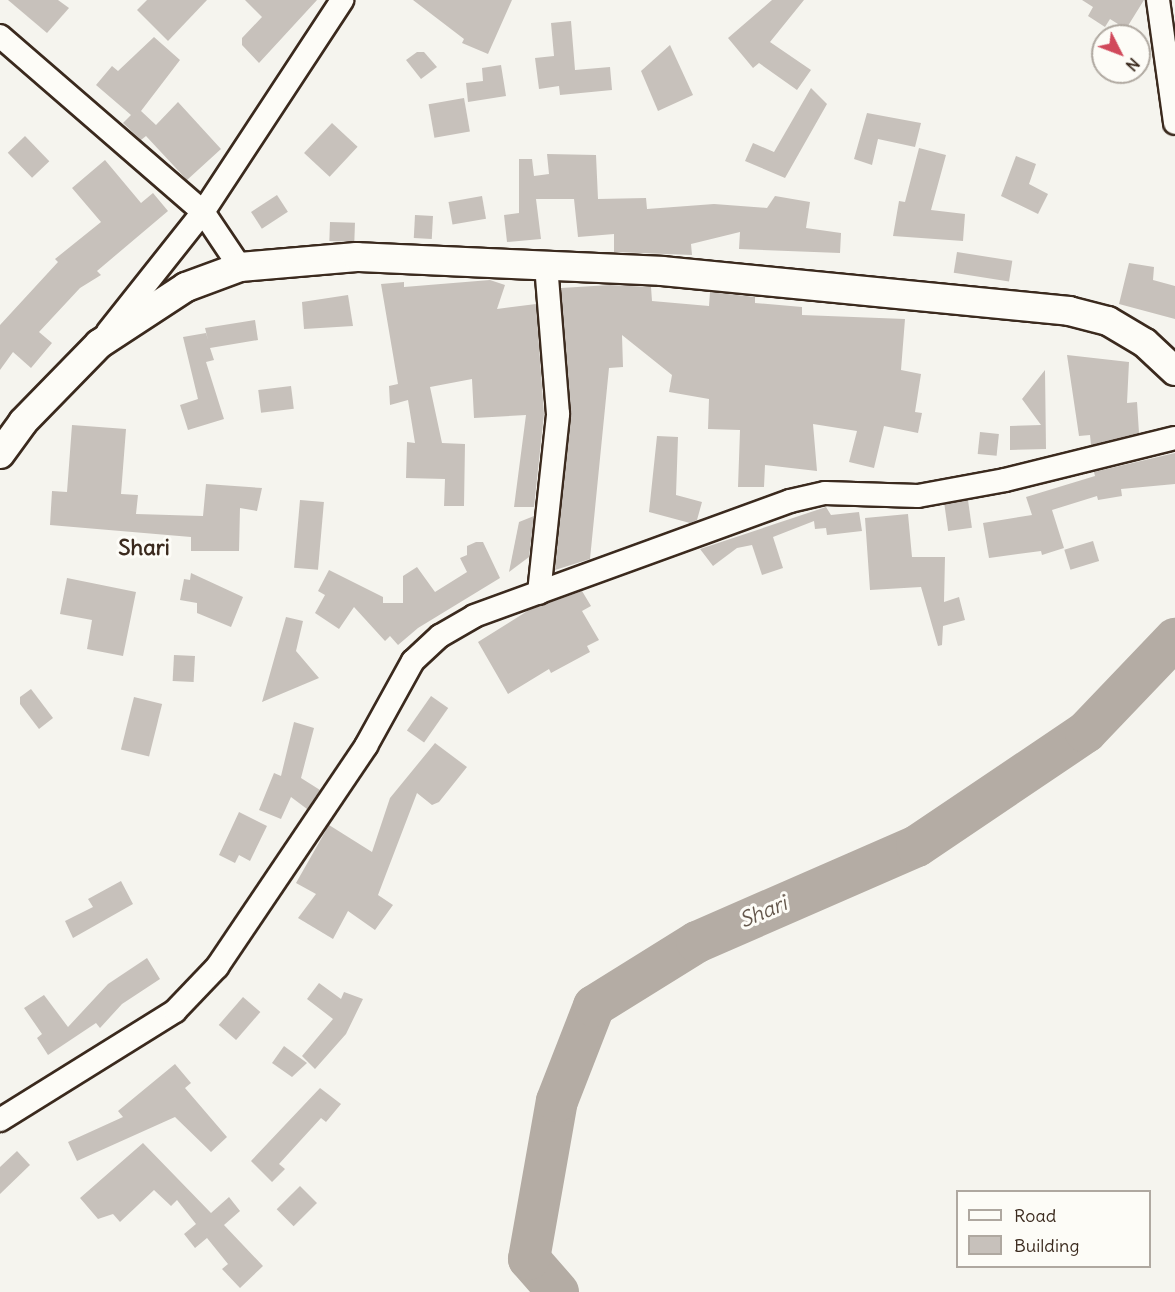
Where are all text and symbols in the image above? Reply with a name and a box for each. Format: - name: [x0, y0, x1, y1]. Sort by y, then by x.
- north arrow: [1091, 24, 1151, 84]
- text: N: [1122, 54, 1144, 76]
- district label: Shari: [118, 535, 170, 561]
- water label: Shari: [735, 891, 791, 933]
- legend: [956, 1190, 1151, 1268]
- text: Road: [1014, 1204, 1056, 1227]
- text: Building: [1014, 1234, 1079, 1257]

